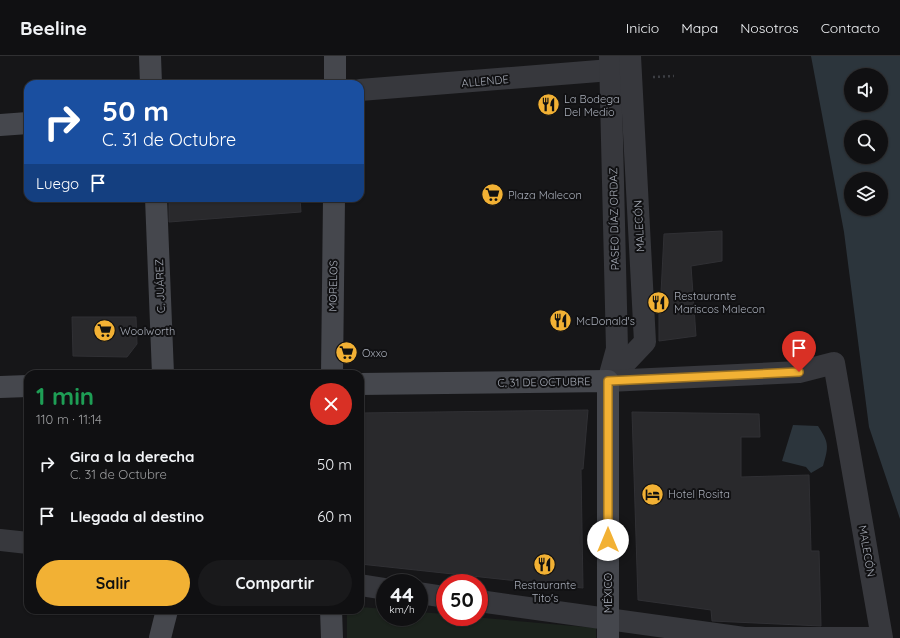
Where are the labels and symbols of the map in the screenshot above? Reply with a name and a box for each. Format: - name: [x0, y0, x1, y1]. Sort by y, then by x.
- street label: ALLENDE: [461, 72, 509, 90]
- restaurant icon: La Bodega Del Medio: [535, 92, 561, 118]
- place label: La Bodega Del Medio: [564, 92, 620, 119]
- street label: PASEO DÍAZ ORDAZ: [606, 167, 622, 271]
- supermarket icon: Plaza Malecon: [479, 182, 505, 208]
- place label: Plaza Malecon: [508, 188, 582, 202]
- street label: MALECÓN: [631, 200, 647, 252]
- street label: C. JUÁREZ: [152, 259, 168, 313]
- street label: MORELOS: [326, 260, 340, 312]
- restaurant icon: Restaurante Mariscos Malecon: [645, 289, 671, 315]
- place label: Restaurante Mariscos Malecon: [674, 289, 765, 316]
- restaurant icon: McDonald's: [548, 308, 574, 334]
- place label: McDonald's: [576, 314, 635, 328]
- supermarket icon: Woolworth: [91, 318, 117, 344]
- place label: Woolworth: [120, 324, 175, 338]
- pin: [782, 331, 816, 372]
- supermarket icon: Oxxo: [333, 340, 359, 366]
- place label: Oxxo: [362, 346, 388, 360]
- street label: C. 31 DE OCTUBRE: [497, 374, 591, 390]
- hotel icon: Hotel Rosita: [639, 481, 665, 507]
- place label: Hotel Rosita: [668, 487, 730, 501]
- position arrow: [587, 519, 629, 561]
- street label: MALECÓN: [856, 524, 878, 578]
- restaurant icon: Restaurante Tito's: [532, 552, 558, 578]
- street label: MÉXICO: [601, 573, 615, 613]
- speed limit sign: 50: [436, 574, 488, 626]
- place label: Restaurante Tito's: [514, 578, 576, 605]

